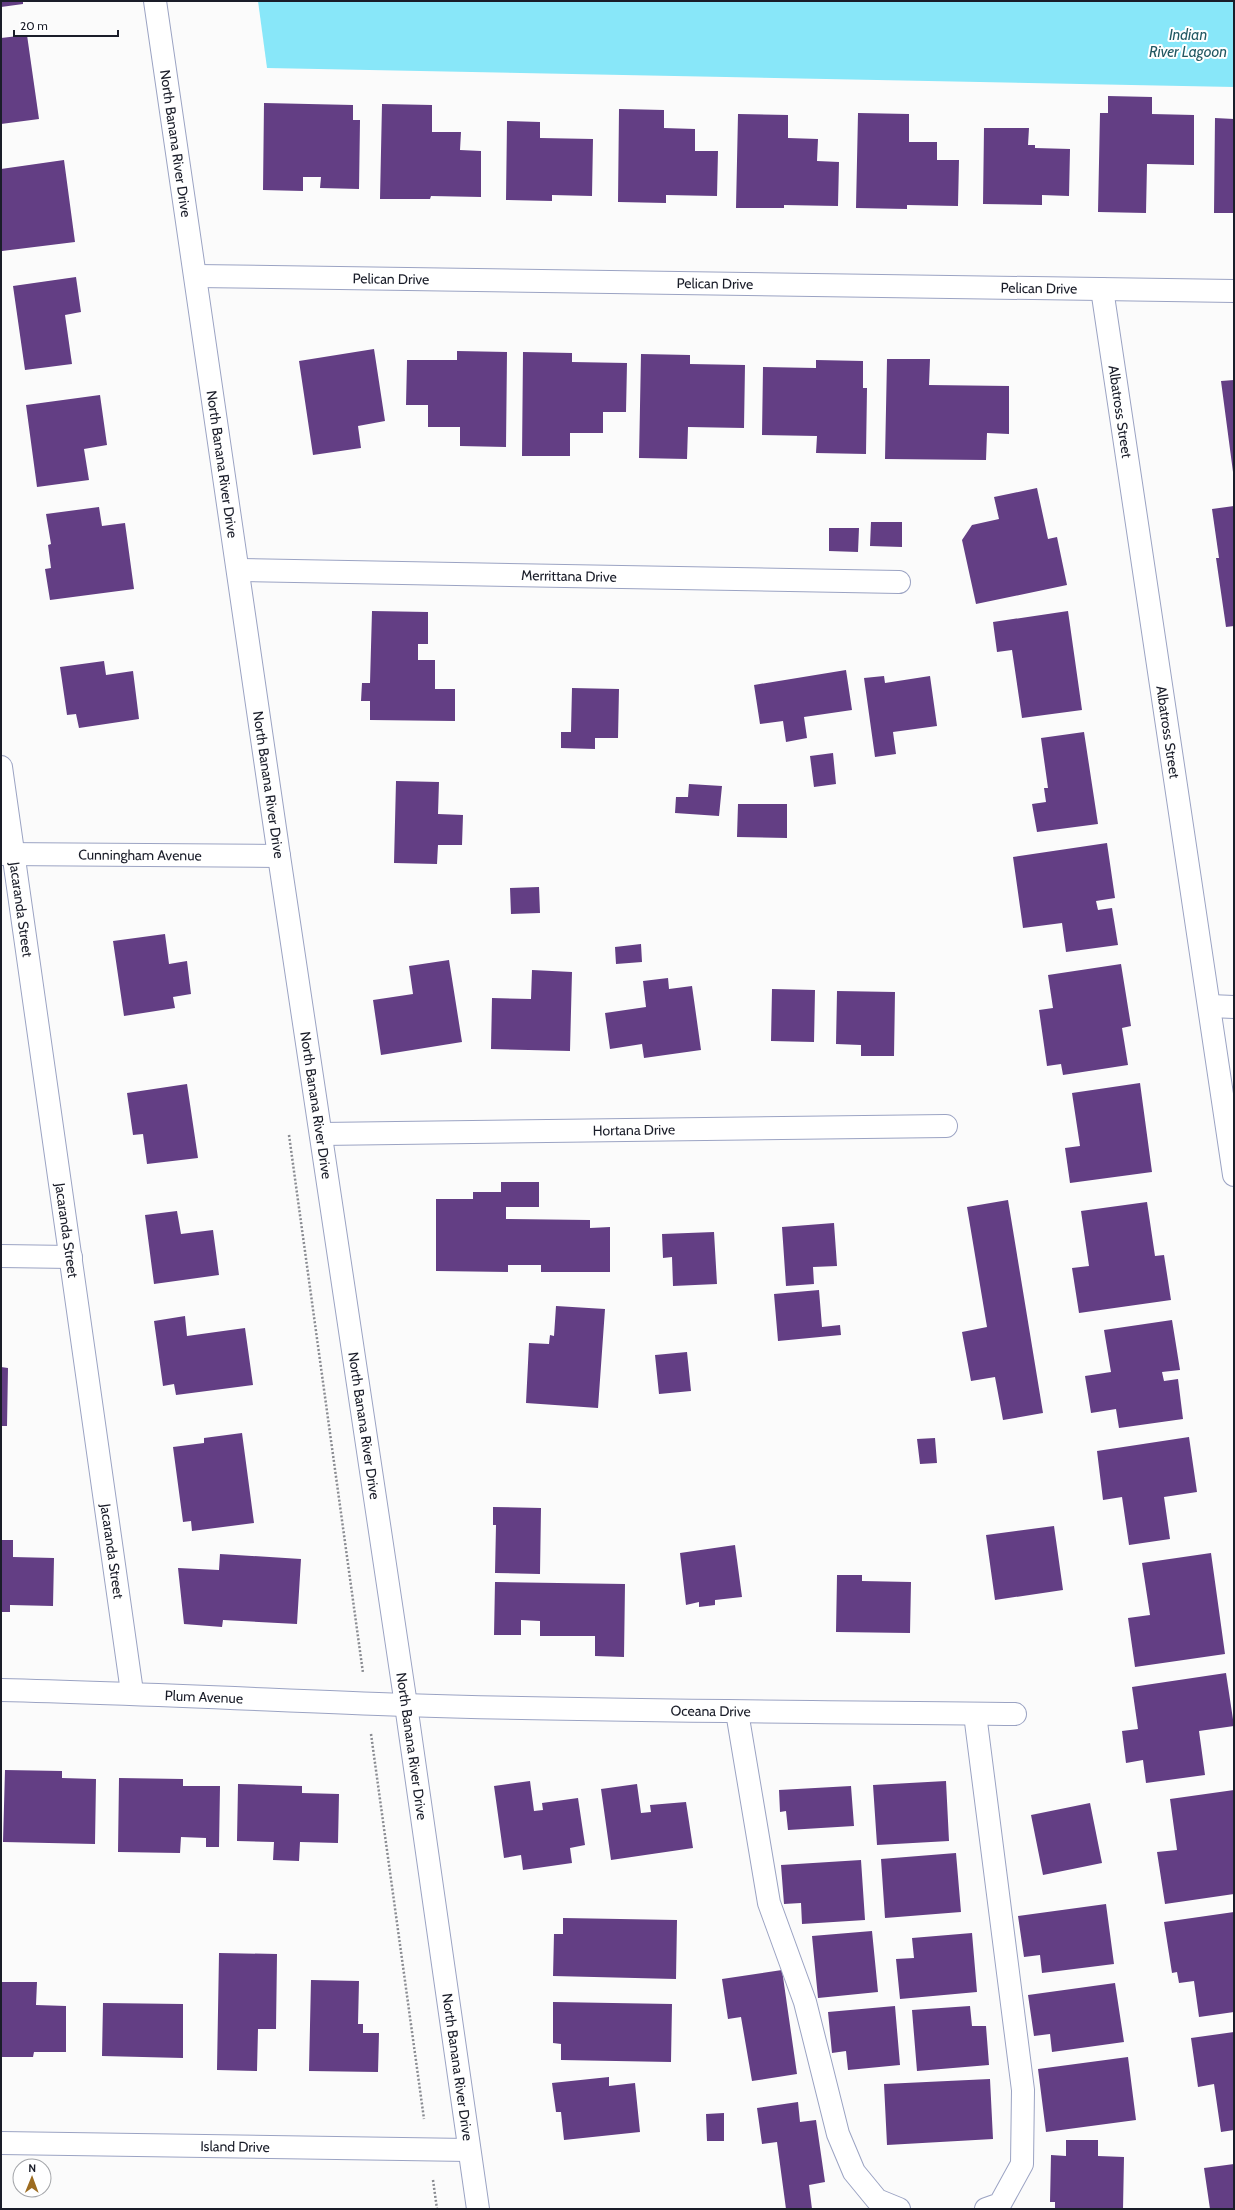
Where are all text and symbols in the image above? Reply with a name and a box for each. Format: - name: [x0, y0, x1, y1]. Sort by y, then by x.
- scale bar: [14, 12, 118, 38]
- text: 20 m: [20, 18, 48, 33]
- water label: Indian River Lagoon: [1149, 26, 1227, 61]
- street label: North Banana River Drive: [156, 69, 195, 219]
- street label: Pelican Drive: [352, 269, 430, 288]
- street label: Pelican Drive: [676, 274, 753, 293]
- street label: Pelican Drive: [1000, 279, 1077, 298]
- street label: Albatross Street: [1104, 364, 1136, 460]
- street label: North Banana River Drive: [203, 389, 242, 539]
- street label: Merrittana Drive: [521, 566, 617, 586]
- street label: Albatross Street: [1152, 684, 1184, 780]
- street label: North Banana River Drive: [249, 710, 288, 860]
- street label: Cunningham Avenue: [78, 846, 202, 864]
- street label: Jacaranda Street: [5, 860, 37, 959]
- street label: North Banana River Drive: [296, 1030, 336, 1180]
- street label: Hortana Drive: [593, 1120, 675, 1140]
- street label: Jacaranda Street: [51, 1181, 82, 1279]
- street label: North Banana River Drive: [344, 1351, 384, 1501]
- street label: Jacaranda Street: [96, 1501, 128, 1600]
- street label: North Banana River Drive: [392, 1671, 431, 1821]
- street label: Plum Avenue: [164, 1686, 243, 1707]
- street label: Oceana Drive: [671, 1702, 751, 1720]
- street label: North Banana River Drive: [438, 1992, 477, 2142]
- street label: Island Drive: [200, 2137, 270, 2156]
- north arrow: [12, 2158, 52, 2198]
- text: N: [28, 2161, 36, 2175]

